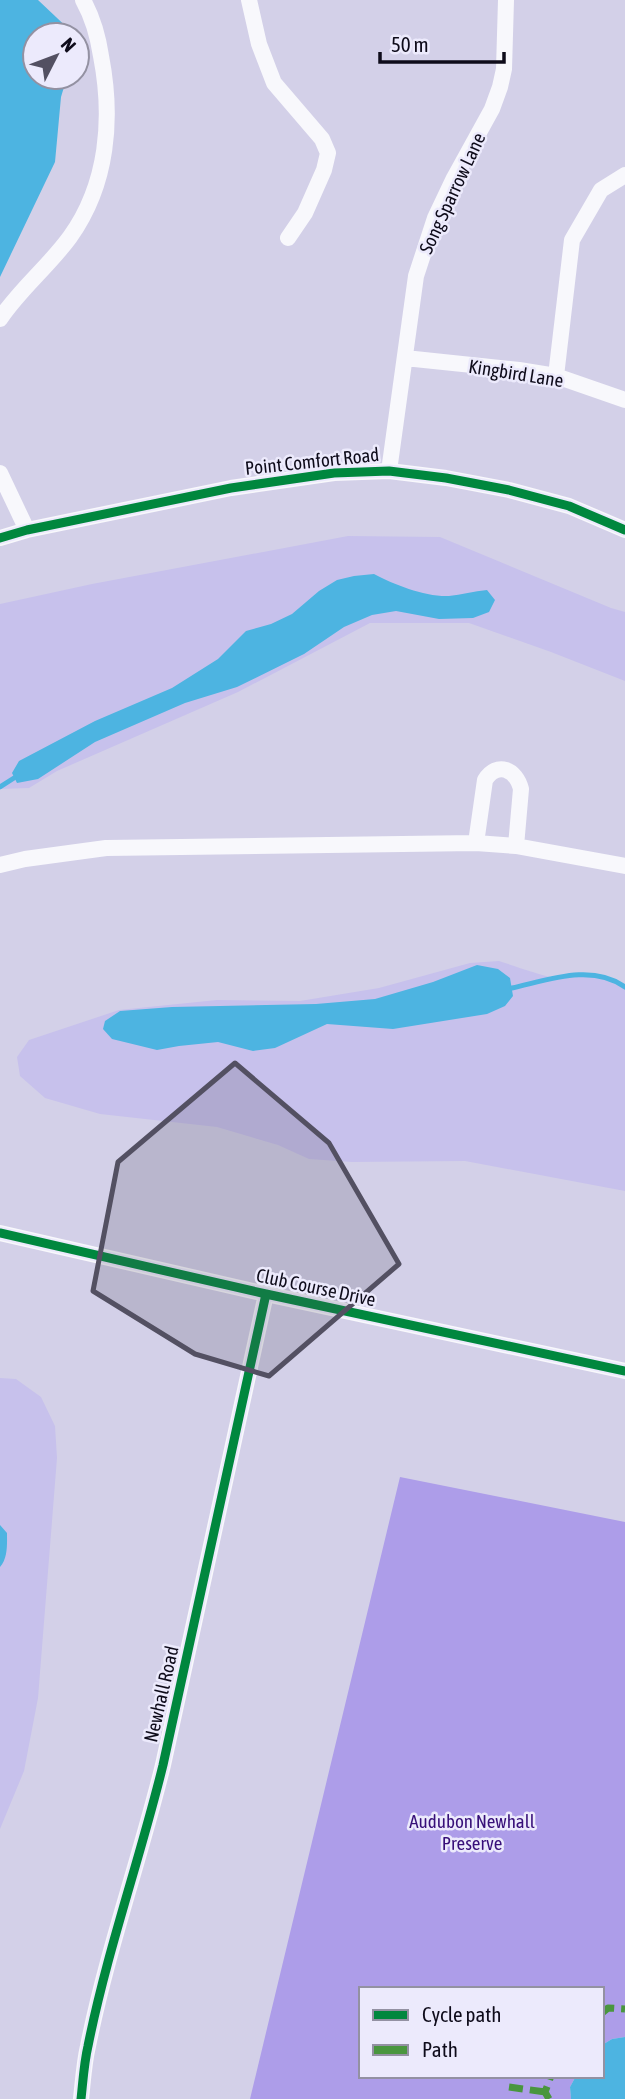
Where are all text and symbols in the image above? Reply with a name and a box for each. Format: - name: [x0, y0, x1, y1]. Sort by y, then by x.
- north arrow: [21, 21, 91, 91]
- scale bar: [380, 21, 504, 65]
- text: 50 m: [391, 32, 429, 56]
- text: N: [57, 33, 81, 56]
- street label: Song Sparrow Lane: [414, 129, 490, 257]
- street label: Kingbird Lane: [467, 355, 565, 391]
- street label: Point Comfort Road: [244, 443, 380, 479]
- street label: Club Course Drive: [254, 1264, 378, 1310]
- street label: Newhall Road: [139, 1644, 183, 1744]
- park label: Audubon Newhall Preserve: [409, 1810, 535, 1854]
- legend: [359, 1987, 604, 2078]
- text: Cycle path: [422, 2002, 501, 2026]
- text: Path: [422, 2037, 458, 2061]

